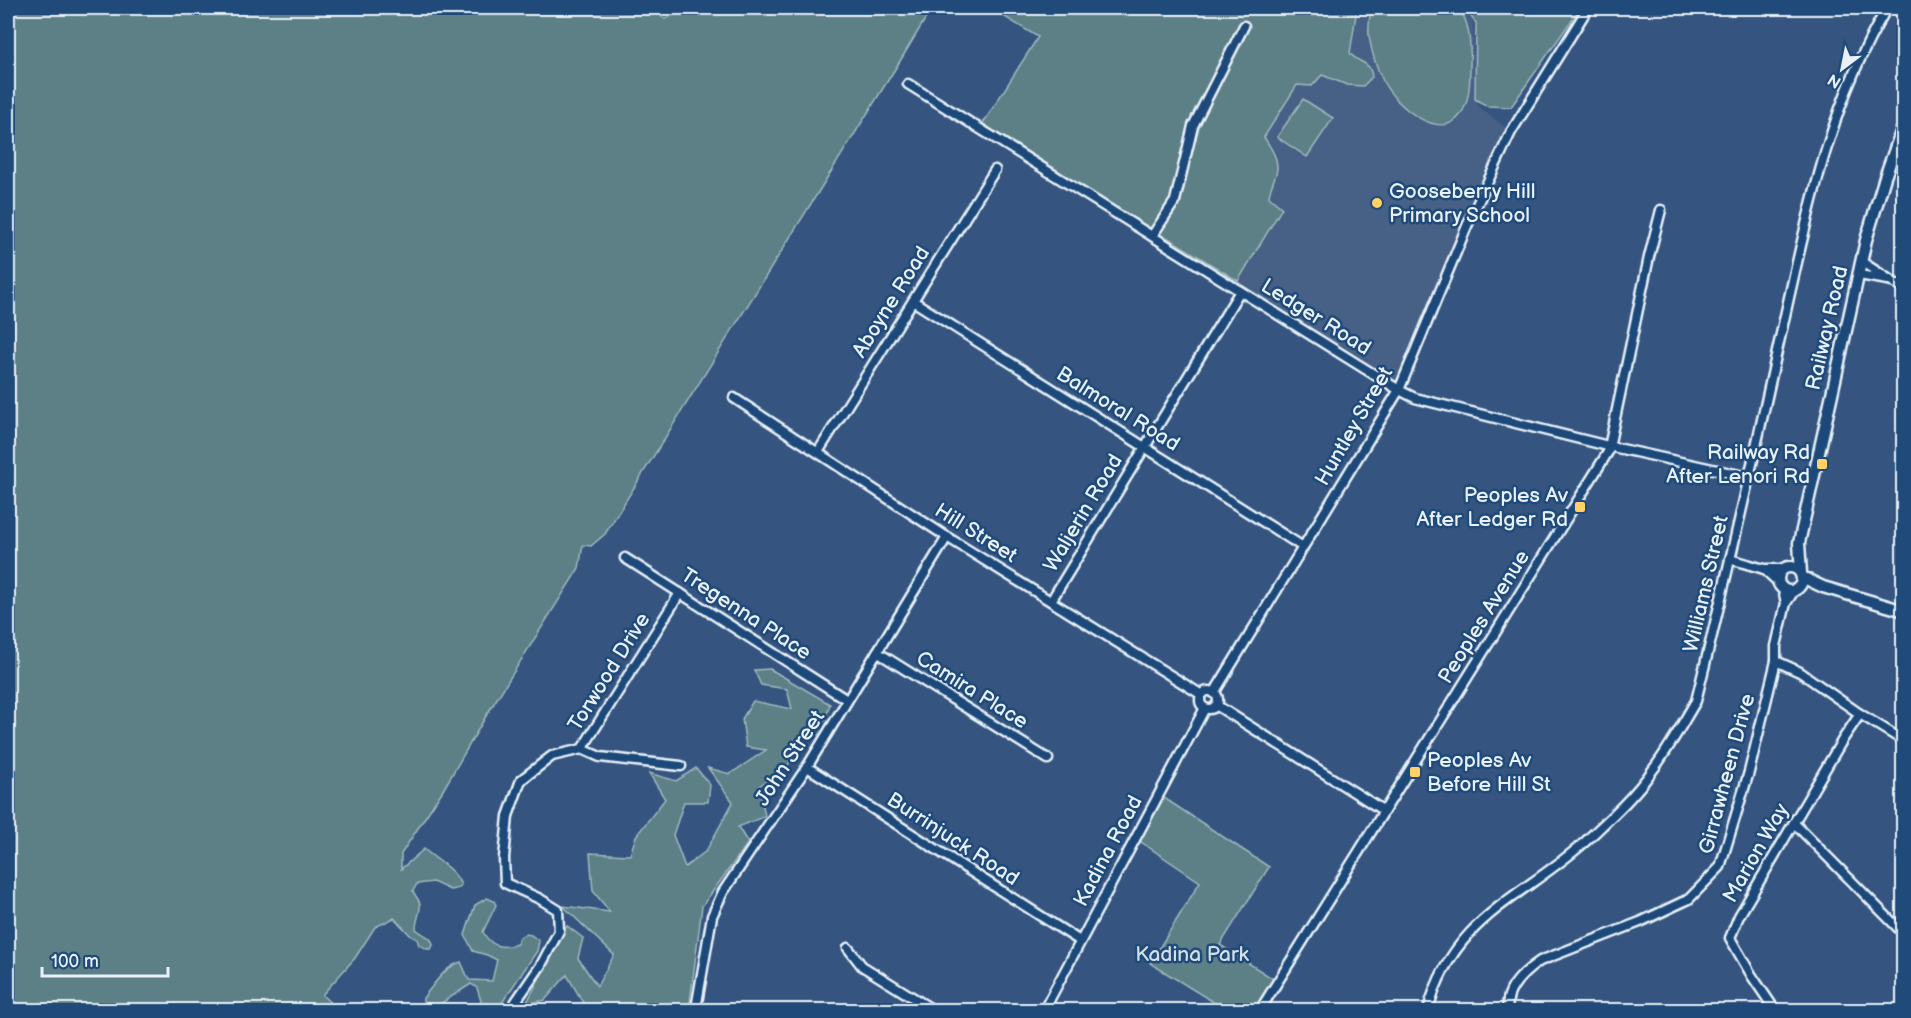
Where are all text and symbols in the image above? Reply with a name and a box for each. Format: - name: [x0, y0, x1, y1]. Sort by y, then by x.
- north arrow: [1812, 39, 1872, 99]
- text: N: [1825, 69, 1845, 92]
- place label: Gooseberry Hill Primary School: [1389, 179, 1535, 228]
- marker: Gooseberry Hill Primary School: [1370, 196, 1384, 210]
- street label: Aboyne Road: [847, 242, 935, 362]
- street label: Railway Road: [1801, 263, 1853, 393]
- street label: Ledger Road: [1257, 273, 1375, 361]
- street label: Balmoral Road: [1052, 361, 1184, 457]
- street label: Huntley Street: [1310, 362, 1398, 490]
- place label: Railway Rd After Lenori Rd: [1666, 440, 1810, 489]
- street label: Waljerin Road: [1038, 450, 1128, 576]
- marker: Railway Rd After Lenori Rd: [1815, 457, 1829, 471]
- place label: Peoples Av After Ledger Rd: [1416, 483, 1569, 532]
- street label: Hill Street: [930, 498, 1022, 568]
- marker: Peoples Av After Ledger Rd: [1573, 500, 1587, 514]
- street label: Williams Street: [1678, 512, 1734, 655]
- street label: Peoples Avenue: [1433, 546, 1535, 688]
- street label: Tregenna Place: [676, 563, 816, 665]
- street label: Torwood Drive: [563, 608, 655, 736]
- street label: Camira Place: [911, 646, 1033, 734]
- street label: Girrawheen Drive: [1694, 691, 1760, 857]
- street label: John Street: [750, 705, 830, 810]
- place label: Peoples Av Before Hill St: [1427, 748, 1551, 797]
- marker: Peoples Av Before Hill St: [1408, 765, 1422, 779]
- street label: Burrinjuck Road: [882, 787, 1024, 891]
- street label: Kadina Road: [1068, 791, 1148, 911]
- street label: Marion Way: [1718, 798, 1795, 907]
- scale bar: [42, 940, 168, 978]
- park label: Kadina Park: [1135, 942, 1250, 967]
- text: 100 m: [51, 951, 99, 972]

